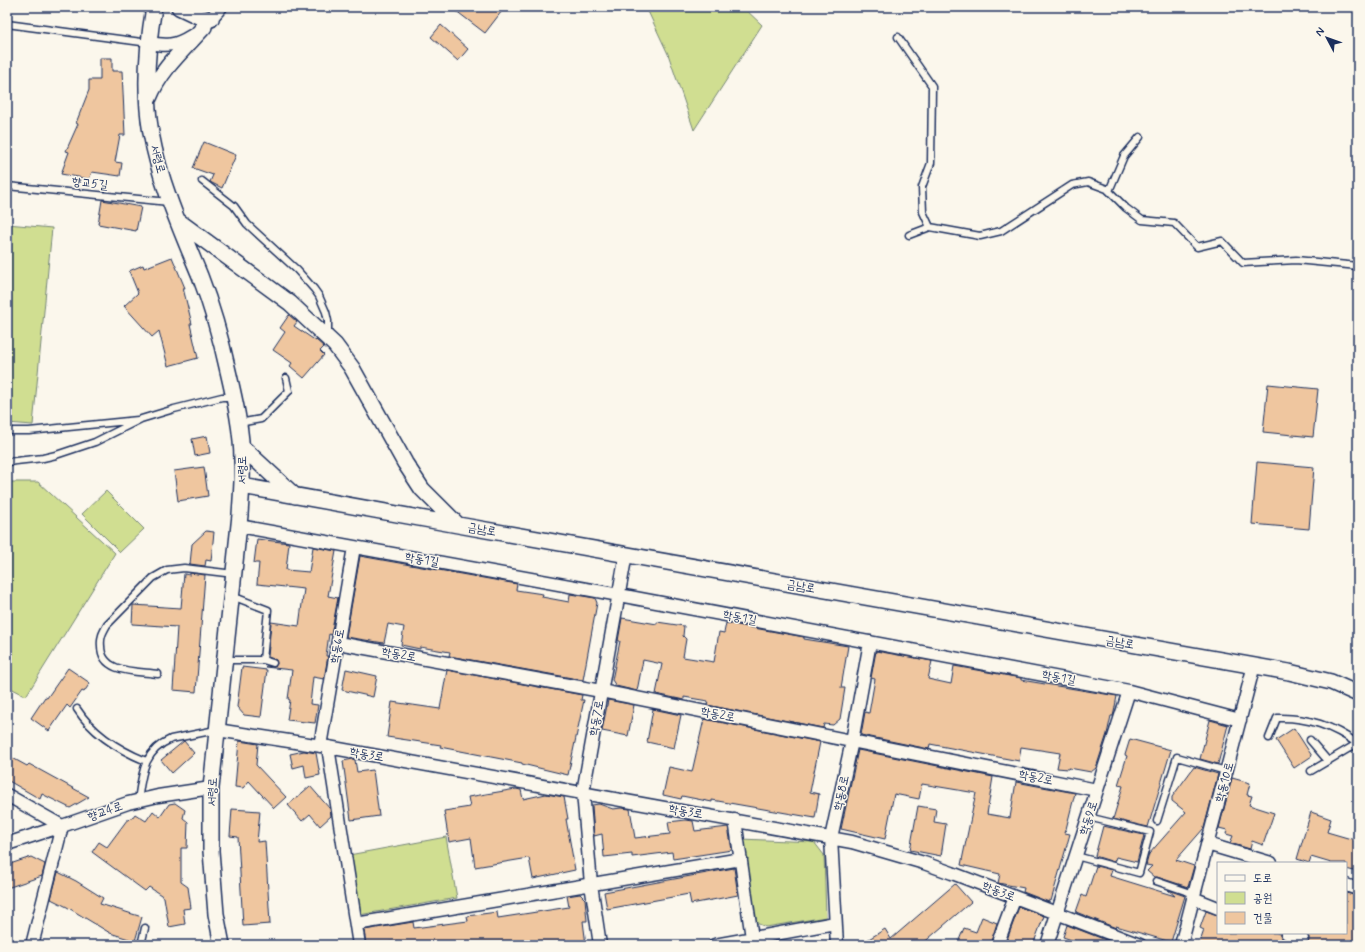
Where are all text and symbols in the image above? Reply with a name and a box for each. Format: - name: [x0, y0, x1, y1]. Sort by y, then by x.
- north arrow: [1307, 18, 1347, 58]
- text: N: [1313, 25, 1328, 39]
- street label: 서령로: [146, 143, 169, 175]
- street label: 향교5길: [71, 174, 109, 194]
- street label: 서령로: [235, 456, 251, 484]
- street label: 금남로: [466, 520, 497, 540]
- street label: 학동1길: [404, 549, 440, 571]
- street label: 금남로: [785, 577, 816, 597]
- street label: 학동1길: [721, 607, 759, 629]
- street label: 학동6로: [327, 627, 349, 665]
- street label: 금남로: [1104, 633, 1135, 653]
- street label: 학동2로: [380, 644, 417, 666]
- street label: 학동1길: [1040, 667, 1078, 689]
- street label: 학동7로: [586, 699, 608, 737]
- street label: 학동2로: [699, 704, 736, 726]
- street label: 학동3로: [348, 744, 385, 766]
- street label: 학동10로: [1212, 760, 1238, 804]
- street label: 학동2로: [1017, 767, 1054, 789]
- street label: 학동8로: [830, 774, 854, 812]
- street label: 서령로: [204, 777, 222, 807]
- street label: 향교4로: [86, 799, 125, 825]
- street label: 학동9로: [1076, 799, 1102, 837]
- street label: 학동3로: [667, 801, 704, 823]
- legend: [1217, 862, 1347, 934]
- text: 도로: [1253, 871, 1272, 887]
- street label: 학동3로: [980, 878, 1018, 906]
- text: 공원: [1253, 891, 1272, 907]
- text: 건물: [1253, 911, 1273, 927]

